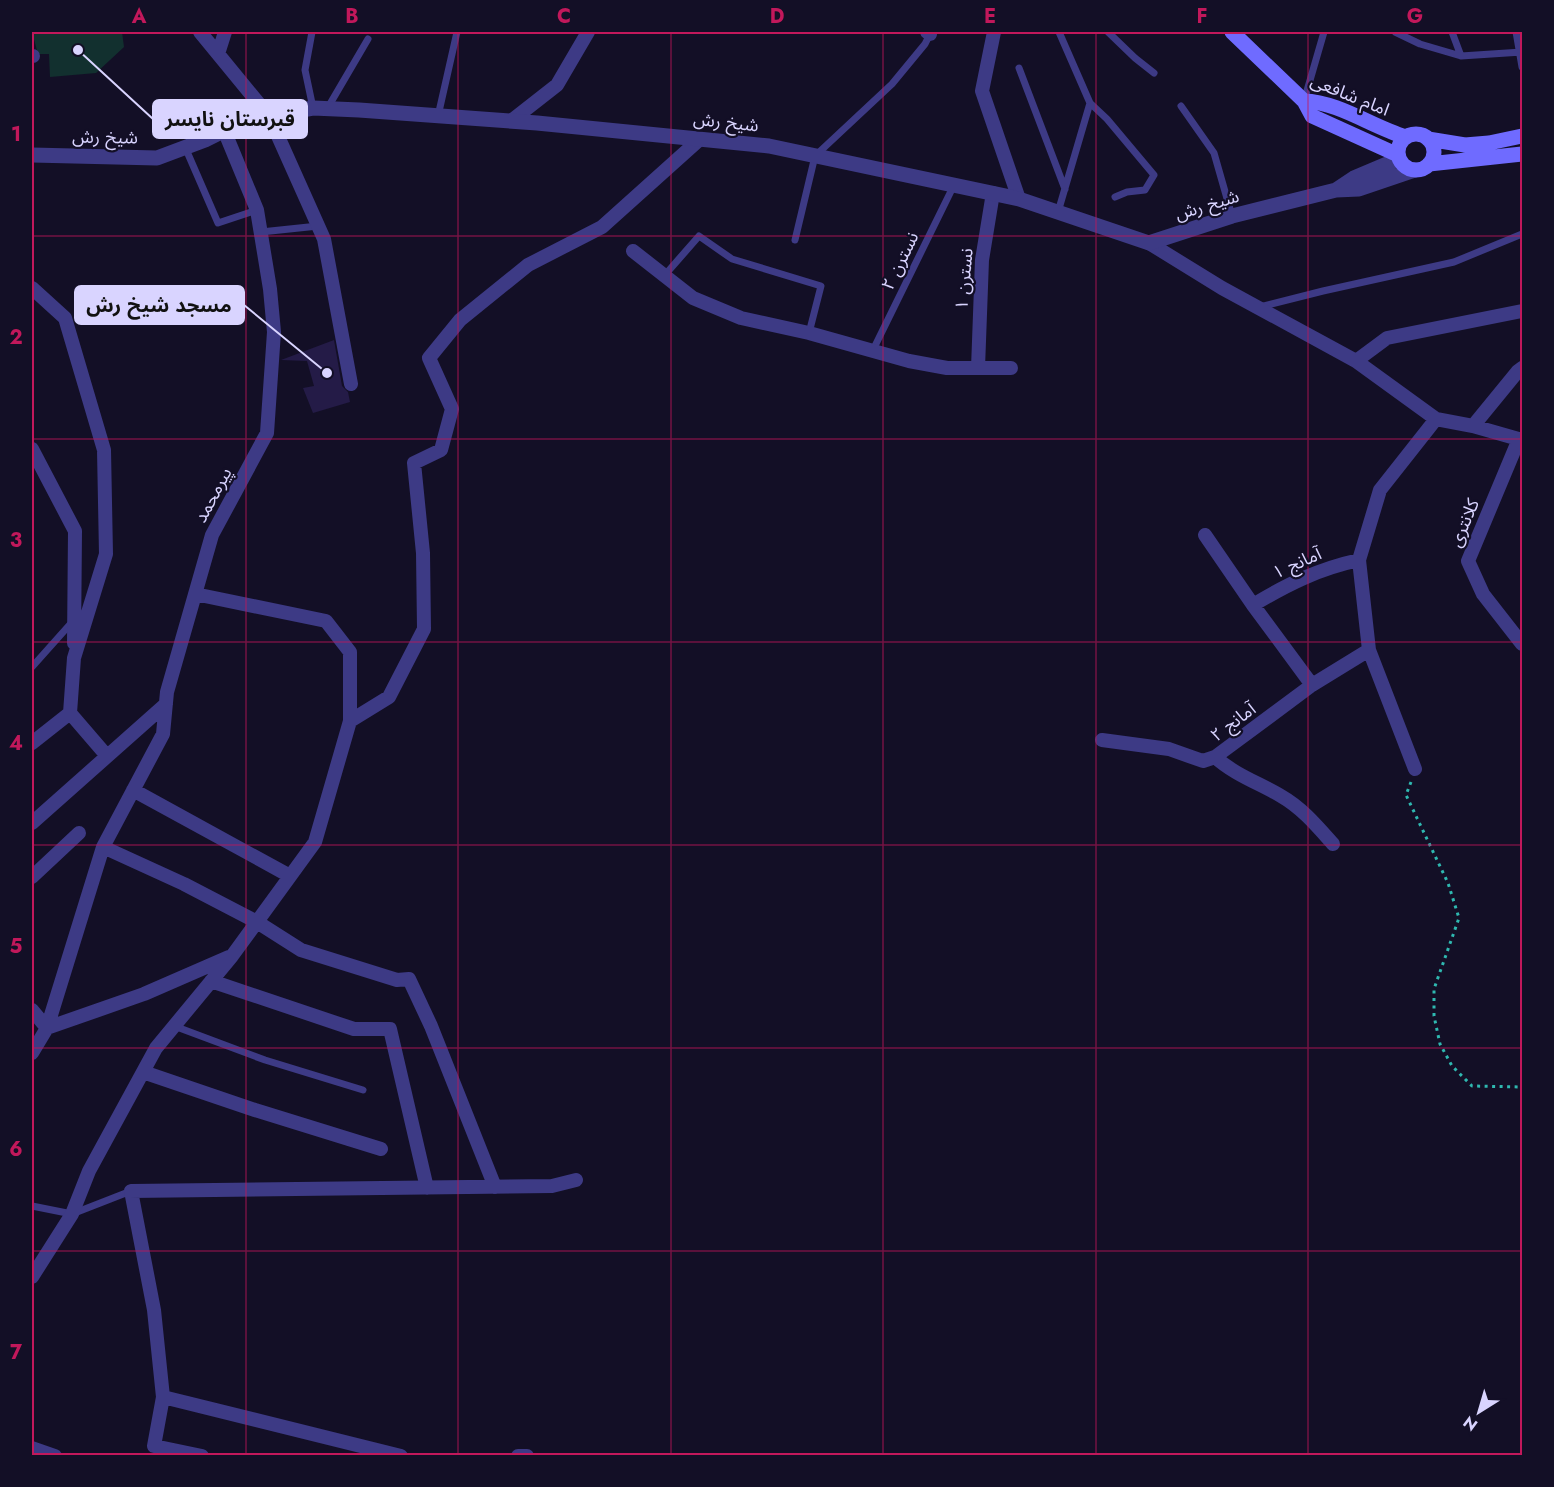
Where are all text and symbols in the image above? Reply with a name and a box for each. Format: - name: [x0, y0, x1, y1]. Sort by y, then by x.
- text: A: [131, 2, 147, 31]
- text: B: [345, 2, 359, 31]
- text: C: [557, 2, 571, 31]
- text: D: [770, 2, 784, 31]
- text: E: [984, 2, 996, 31]
- text: F: [1196, 2, 1208, 31]
- text: G: [1407, 2, 1423, 31]
- street label: امام شافعی: [1306, 67, 1393, 124]
- callout: قبرستان نایسر: [153, 100, 307, 138]
- text: قبرستان نایسر: [164, 105, 295, 134]
- street label: شیخ رش: [692, 106, 760, 138]
- text: 1: [11, 120, 21, 149]
- street label: شیخ رش: [72, 123, 138, 151]
- street label: شیخ رش: [1172, 183, 1242, 227]
- street label: نسترن ۲: [875, 227, 925, 295]
- street label: نسترن ۱: [948, 247, 980, 311]
- callout: مسجد شیخ رش: [75, 286, 244, 324]
- text: مسجد شیخ رش: [86, 291, 232, 320]
- text: 2: [9, 323, 23, 352]
- street label: پیرمحمد: [188, 463, 238, 527]
- street label: کلانتری: [1442, 494, 1486, 551]
- text: 3: [10, 526, 22, 555]
- street label: آمانج ۱: [1268, 540, 1326, 585]
- street label: آمانج ۲: [1205, 696, 1262, 748]
- text: 4: [9, 729, 23, 758]
- text: 5: [10, 932, 23, 961]
- text: 6: [9, 1135, 23, 1164]
- text: 7: [10, 1338, 23, 1367]
- north arrow: [1449, 1382, 1509, 1442]
- text: N: [1458, 1411, 1482, 1437]

